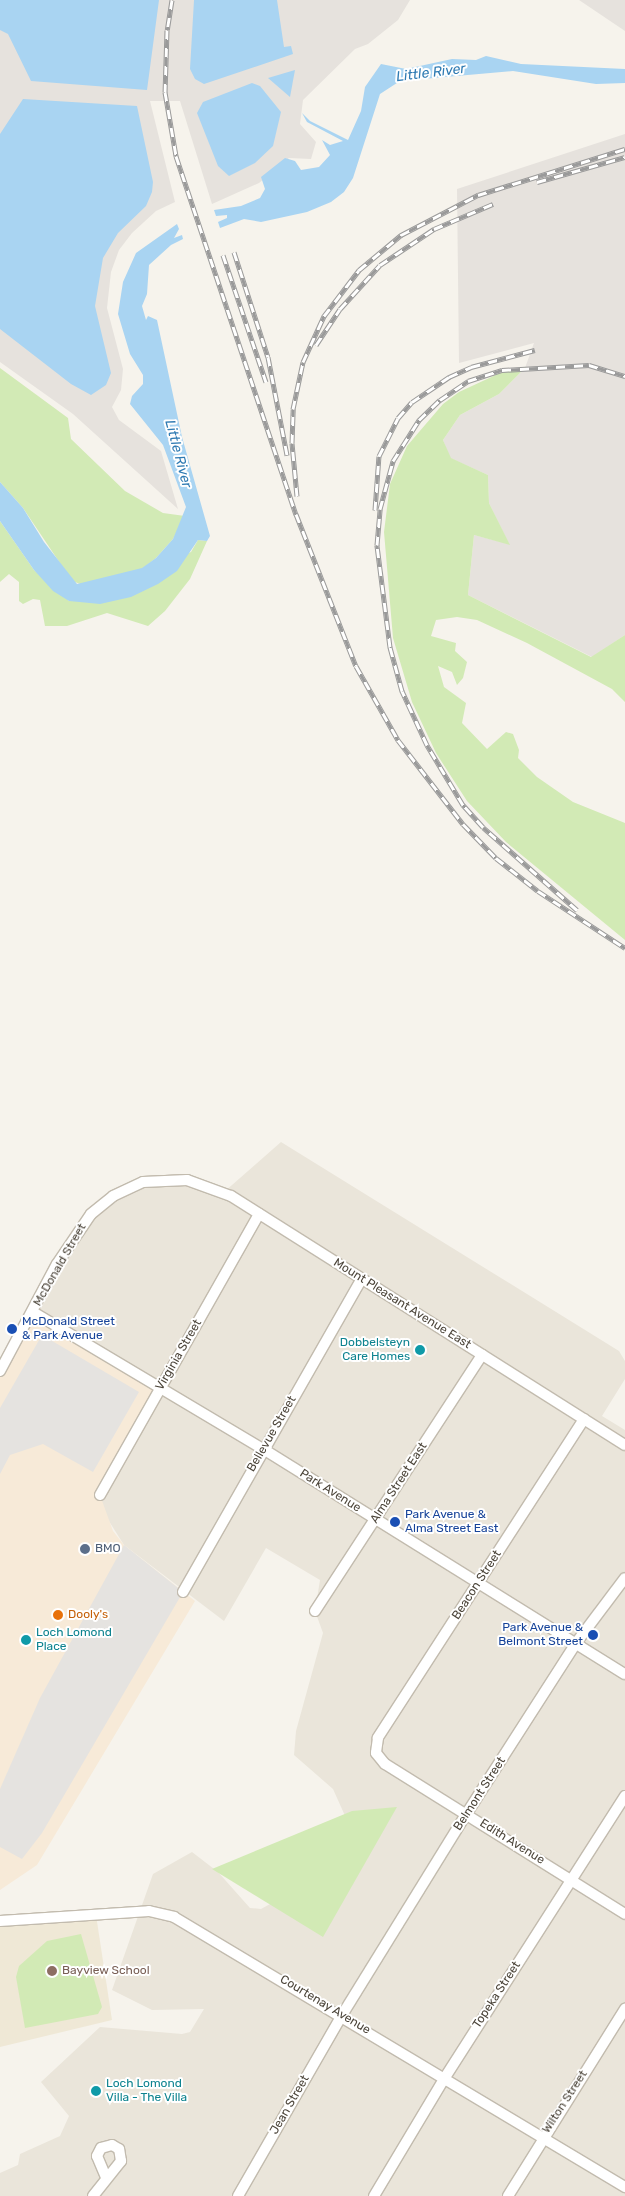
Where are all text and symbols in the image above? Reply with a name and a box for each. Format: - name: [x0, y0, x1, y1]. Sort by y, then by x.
- water label: Little River: [395, 60, 467, 86]
- water label: Little River: [161, 418, 195, 490]
- street label: McDonald Street: [31, 1221, 89, 1309]
- street label: Mount Pleasant Avenue East: [330, 1256, 474, 1352]
- place label: McDonald Street & Park Avenue: [22, 1315, 115, 1343]
- street label: Virginia Street: [153, 1317, 205, 1393]
- marker: McDonald Street & Park Avenue: [6, 1323, 18, 1335]
- place label: Dobbelsteyn Care Homes: [340, 1336, 410, 1364]
- marker: Dobbelsteyn Care Homes: [414, 1344, 426, 1356]
- street label: Bellevue Street: [244, 1393, 300, 1475]
- street label: Alma Street East: [367, 1440, 431, 1526]
- street label: Park Avenue: [297, 1466, 363, 1516]
- place label: Park Avenue & Alma Street East: [405, 1508, 499, 1536]
- marker: Park Avenue & Alma Street East: [389, 1516, 401, 1528]
- place label: BMO: [95, 1542, 121, 1556]
- marker: BMO: [79, 1543, 91, 1555]
- street label: Beacon Street: [449, 1548, 505, 1622]
- place label: Dooly's: [68, 1608, 108, 1622]
- marker: Dooly's: [52, 1609, 64, 1621]
- place label: Park Avenue & Belmont Street: [498, 1621, 583, 1649]
- place label: Loch Lomond Place: [36, 1626, 112, 1654]
- marker: Park Avenue & Belmont Street: [587, 1629, 599, 1641]
- marker: Loch Lomond Place: [20, 1634, 32, 1646]
- street label: Belmont Street: [451, 1755, 509, 1833]
- street label: Edith Avenue: [477, 1816, 547, 1868]
- street label: Topeka Street: [470, 1959, 524, 2031]
- place label: Bayview School: [62, 1964, 150, 1978]
- marker: Bayview School: [46, 1965, 58, 1977]
- street label: Courtenay Avenue: [277, 1972, 373, 2038]
- street label: Wilton Street: [539, 2068, 591, 2136]
- street label: Jean Street: [267, 2073, 313, 2137]
- place label: Loch Lomond Villa - The Villa: [106, 2077, 188, 2105]
- marker: Loch Lomond Villa - The Villa: [90, 2085, 102, 2097]

